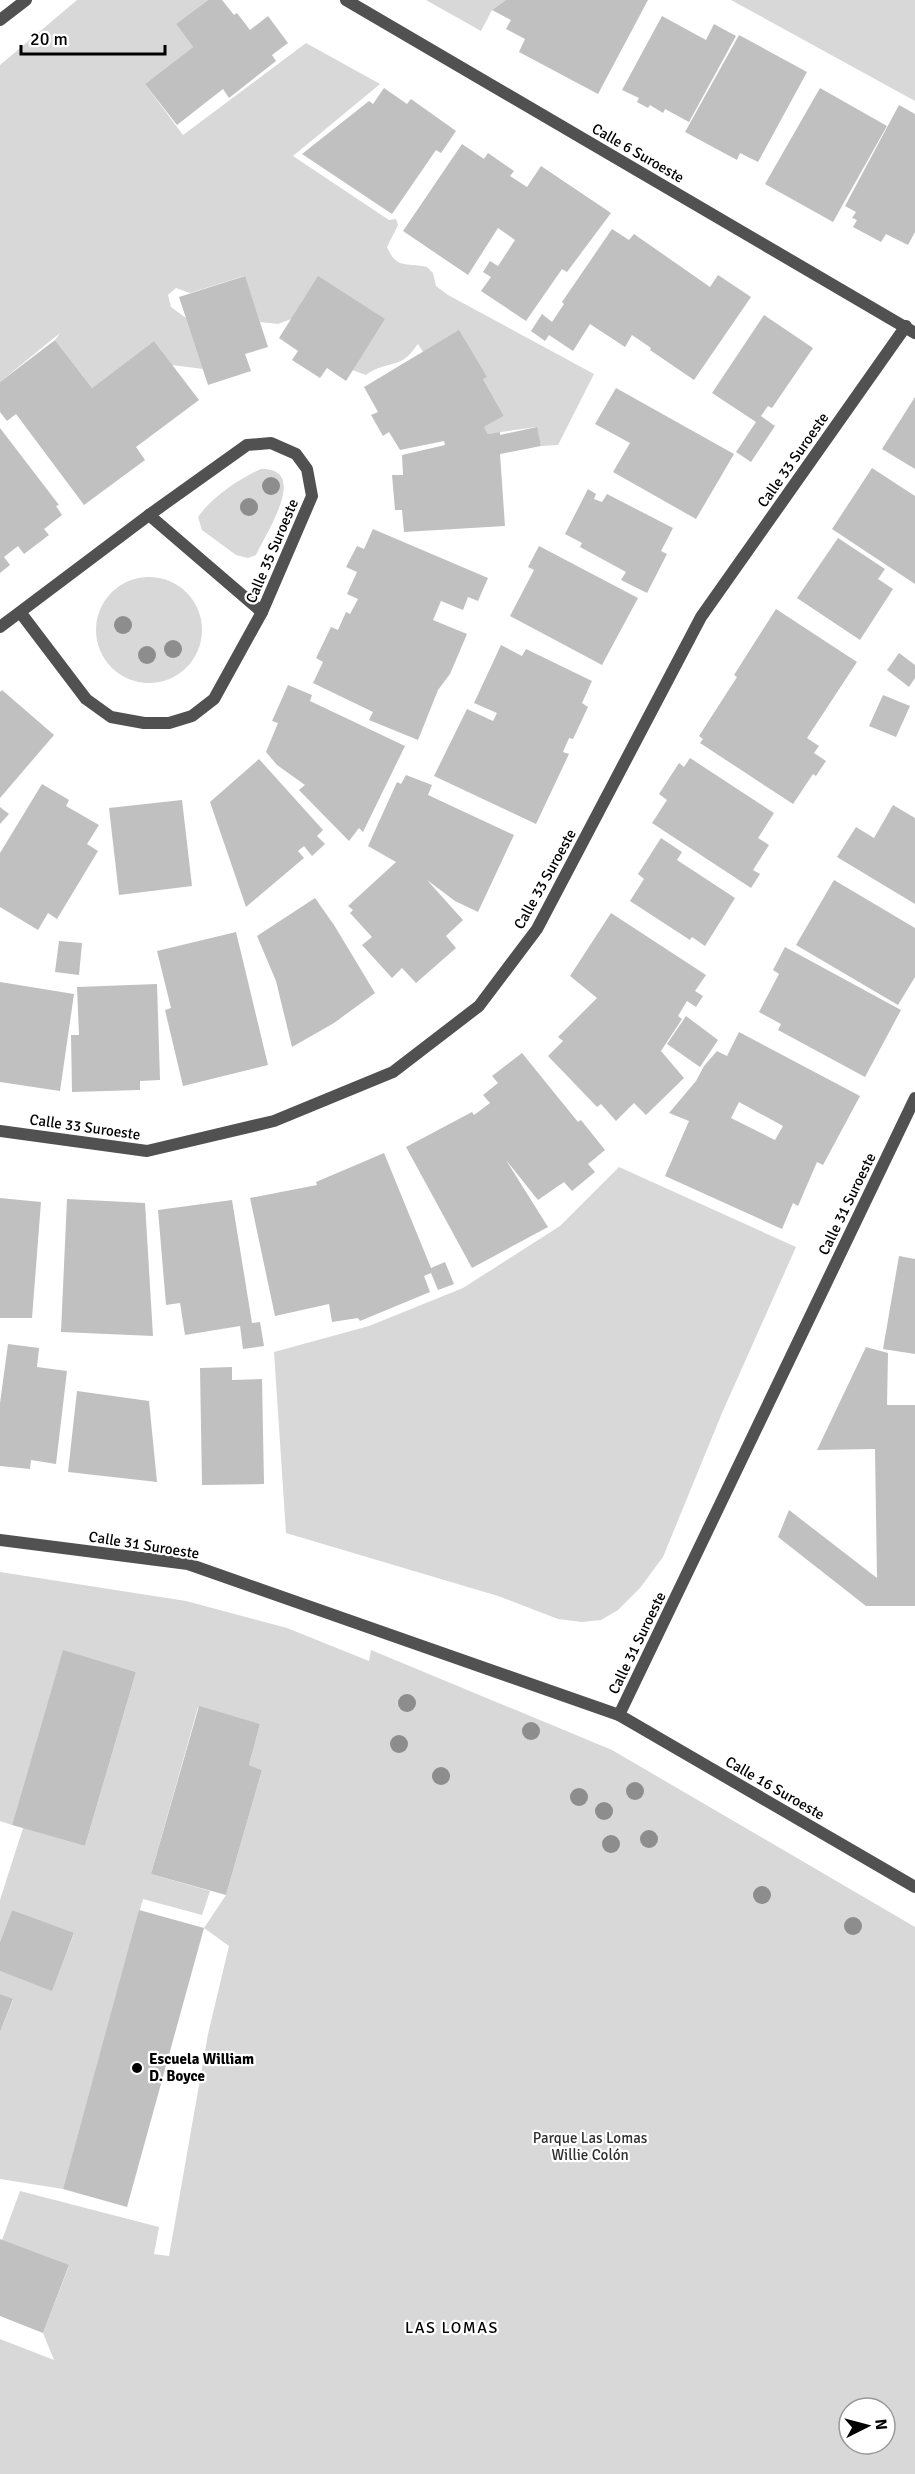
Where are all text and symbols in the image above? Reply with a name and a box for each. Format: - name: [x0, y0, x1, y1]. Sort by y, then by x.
- scale bar: [21, 18, 165, 56]
- text: 20 m: [30, 28, 68, 50]
- street label: Calle 6 Suroeste: [589, 119, 687, 187]
- street label: Calle 33 Suroeste: [754, 409, 832, 511]
- street label: Calle 35 Suroeste: [242, 496, 302, 606]
- street label: Calle 33 Suroeste: [510, 826, 580, 932]
- street label: Calle 33 Suroeste: [28, 1110, 142, 1144]
- street label: Calle 31 Suroeste: [814, 1150, 880, 1258]
- street label: Calle 31 Suroeste: [87, 1527, 201, 1563]
- street label: Calle 31 Suroeste: [604, 1589, 670, 1697]
- street label: Calle 16 Suroeste: [722, 1752, 828, 1824]
- place label: Escuela William D. Boyce: [149, 2050, 254, 2085]
- marker: Escuela William D. Boyce: [130, 2061, 144, 2075]
- park label: Parque Las Lomas Willie Colón: [533, 2129, 648, 2164]
- district label: LAS LOMAS: [405, 2318, 499, 2338]
- north arrow: [837, 2396, 897, 2456]
- text: N: [870, 2418, 891, 2431]

